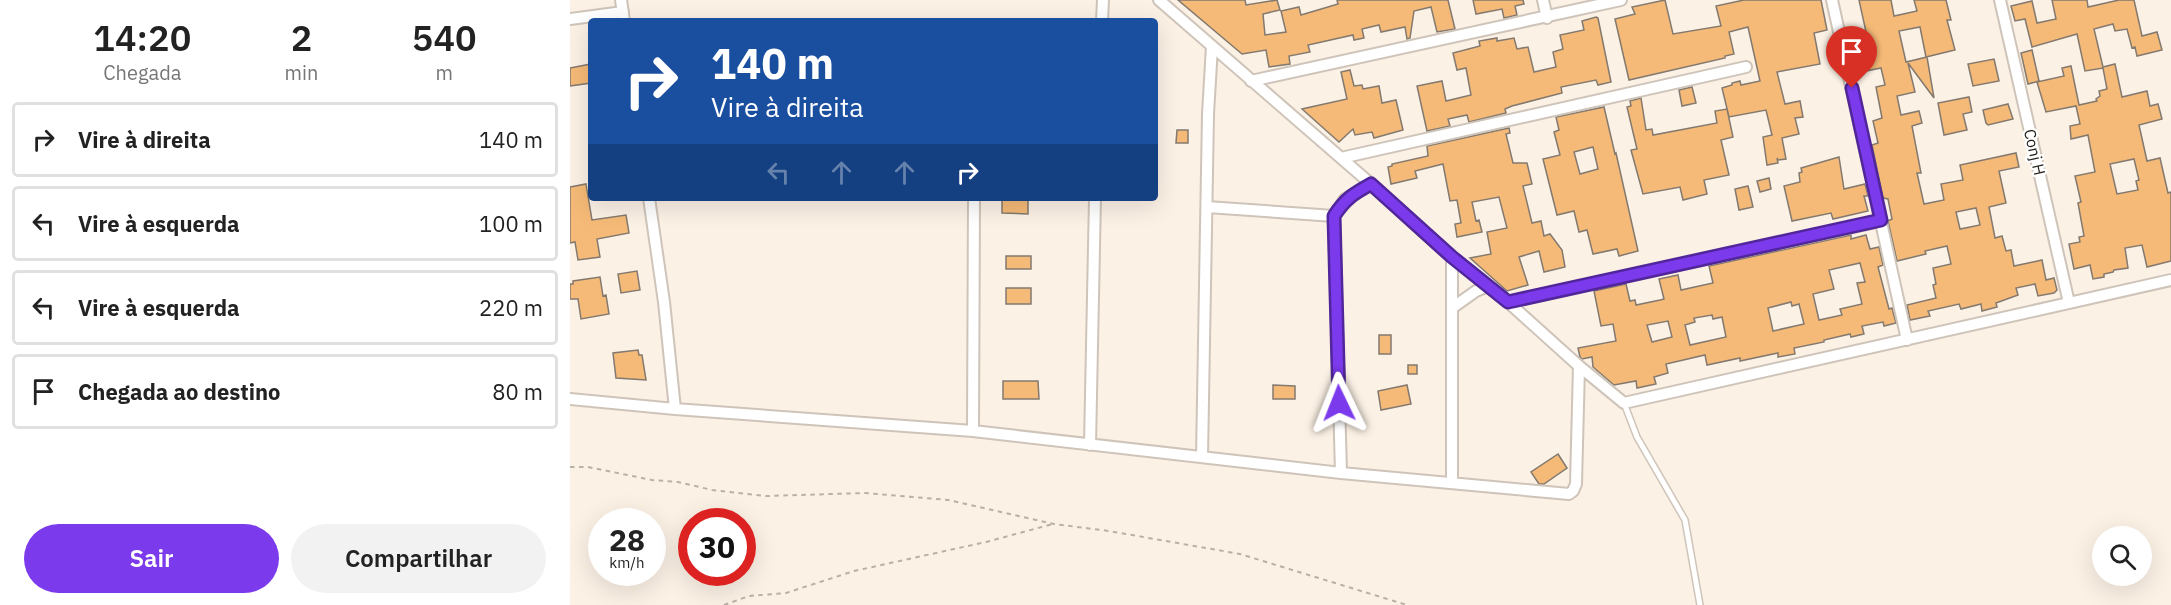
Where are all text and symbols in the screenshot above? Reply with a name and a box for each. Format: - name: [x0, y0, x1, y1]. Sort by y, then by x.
- text: 14:20: [93, 14, 191, 61]
- text: 2: [291, 14, 312, 61]
- text: 540: [412, 14, 477, 61]
- pin: [1826, 26, 1877, 88]
- icon: arrive: [1835, 35, 1868, 68]
- text: 140 m: [711, 36, 834, 91]
- icon: right: [612, 42, 690, 120]
- text: Chegada: [103, 59, 181, 86]
- text: min: [285, 59, 318, 86]
- text: m: [435, 59, 453, 86]
- text: Vire à direita: [711, 89, 864, 124]
- icon: right: [27, 123, 60, 156]
- text: Vire à direita: [78, 125, 211, 154]
- text: 140 m: [479, 125, 543, 154]
- street label: Conj H: [2020, 127, 2050, 177]
- icon: left: [762, 156, 795, 189]
- icon: ahead: [825, 156, 858, 189]
- icon: ahead: [888, 156, 921, 189]
- icon: right: [951, 156, 984, 189]
- icon: left: [27, 207, 60, 240]
- text: Vire à esquerda: [78, 209, 240, 238]
- text: 100 m: [479, 209, 543, 238]
- icon: left: [27, 291, 60, 324]
- text: Vire à esquerda: [78, 293, 240, 322]
- text: 220 m: [479, 293, 543, 322]
- position arrow: [1307, 371, 1371, 435]
- icon: arrive: [27, 375, 60, 408]
- text: Chegada ao destino: [78, 377, 281, 406]
- text: 80 m: [492, 377, 543, 406]
- speed limit sign: 30: [678, 508, 756, 586]
- text: 28: [609, 520, 645, 559]
- button: Sair: [24, 524, 279, 593]
- button: Compartilhar: [291, 524, 546, 593]
- map controls: [2092, 526, 2152, 586]
- button: search: [2092, 526, 2152, 586]
- text: km/h: [609, 553, 645, 572]

